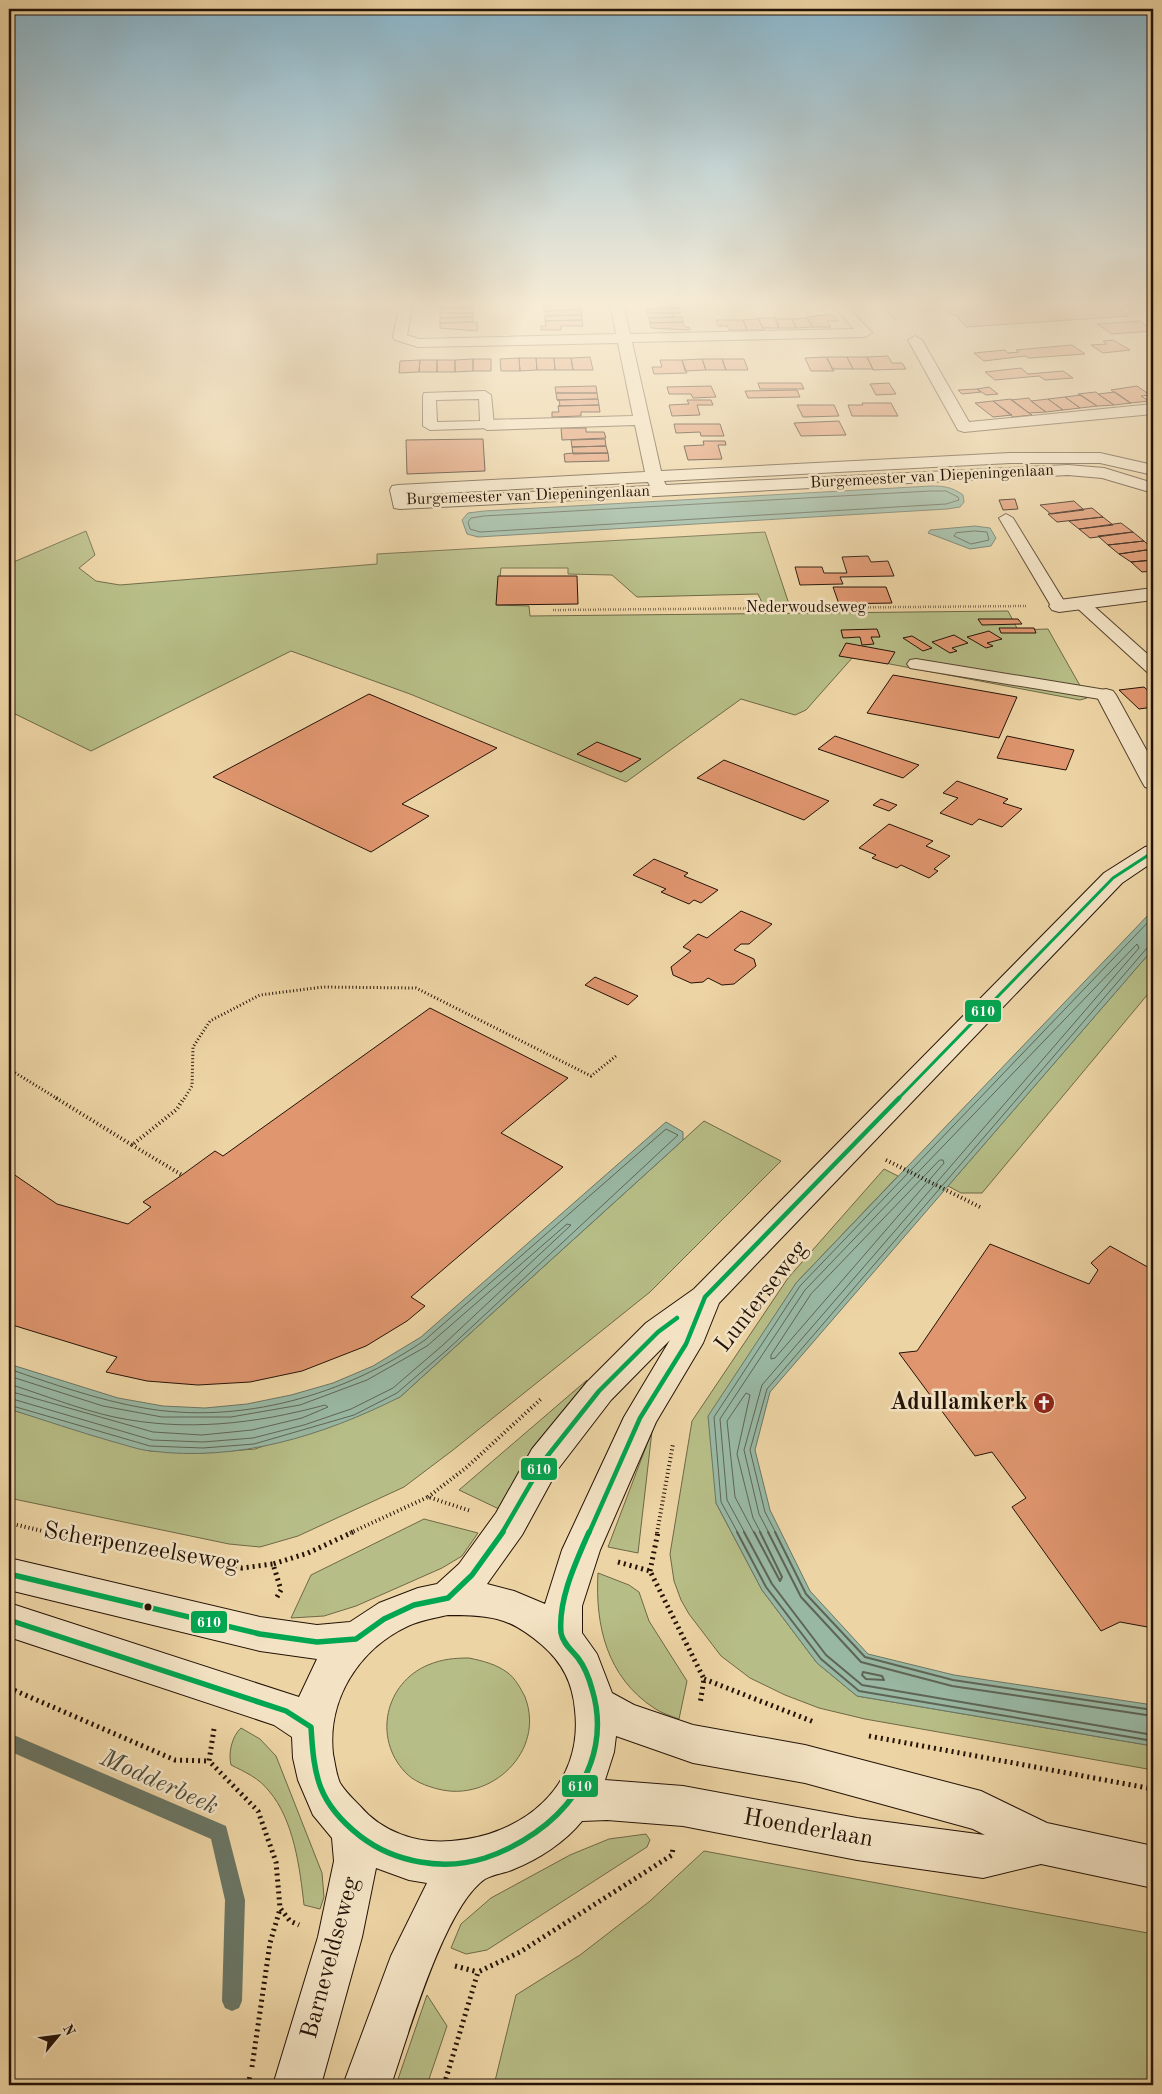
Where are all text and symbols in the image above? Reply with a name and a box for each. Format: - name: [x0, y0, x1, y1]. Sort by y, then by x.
- street label: Burgemeester van Diepeningenlaan: [810, 463, 1055, 491]
- street label: Burgemeester van Diepeningenlaan: [406, 484, 651, 508]
- street label: Nederwoudseweg: [746, 600, 867, 616]
- line badge: 610: [964, 999, 1002, 1023]
- text: 610: [971, 1005, 995, 1019]
- street label: Lunterseweg: [711, 1237, 813, 1357]
- place label: Adullamkerk: [890, 1391, 1028, 1415]
- church icon: Adullamkerk: [1032, 1391, 1056, 1415]
- line badge: 610: [520, 1457, 558, 1481]
- text: 610: [527, 1463, 551, 1477]
- street label: Scherpenzeelseweg: [42, 1519, 240, 1577]
- unlabelled marker: [143, 1602, 153, 1612]
- line badge: 610: [190, 1610, 228, 1634]
- text: 610: [197, 1616, 221, 1630]
- water label: Modderbeek: [95, 1746, 222, 1820]
- line badge: 610: [561, 1774, 599, 1798]
- text: 610: [568, 1780, 592, 1794]
- street label: Hoenderlaan: [741, 1806, 875, 1852]
- street label: Barneveldseweg: [298, 1874, 364, 2042]
- north arrow: [32, 2012, 82, 2062]
- text: N: [60, 2022, 77, 2039]

